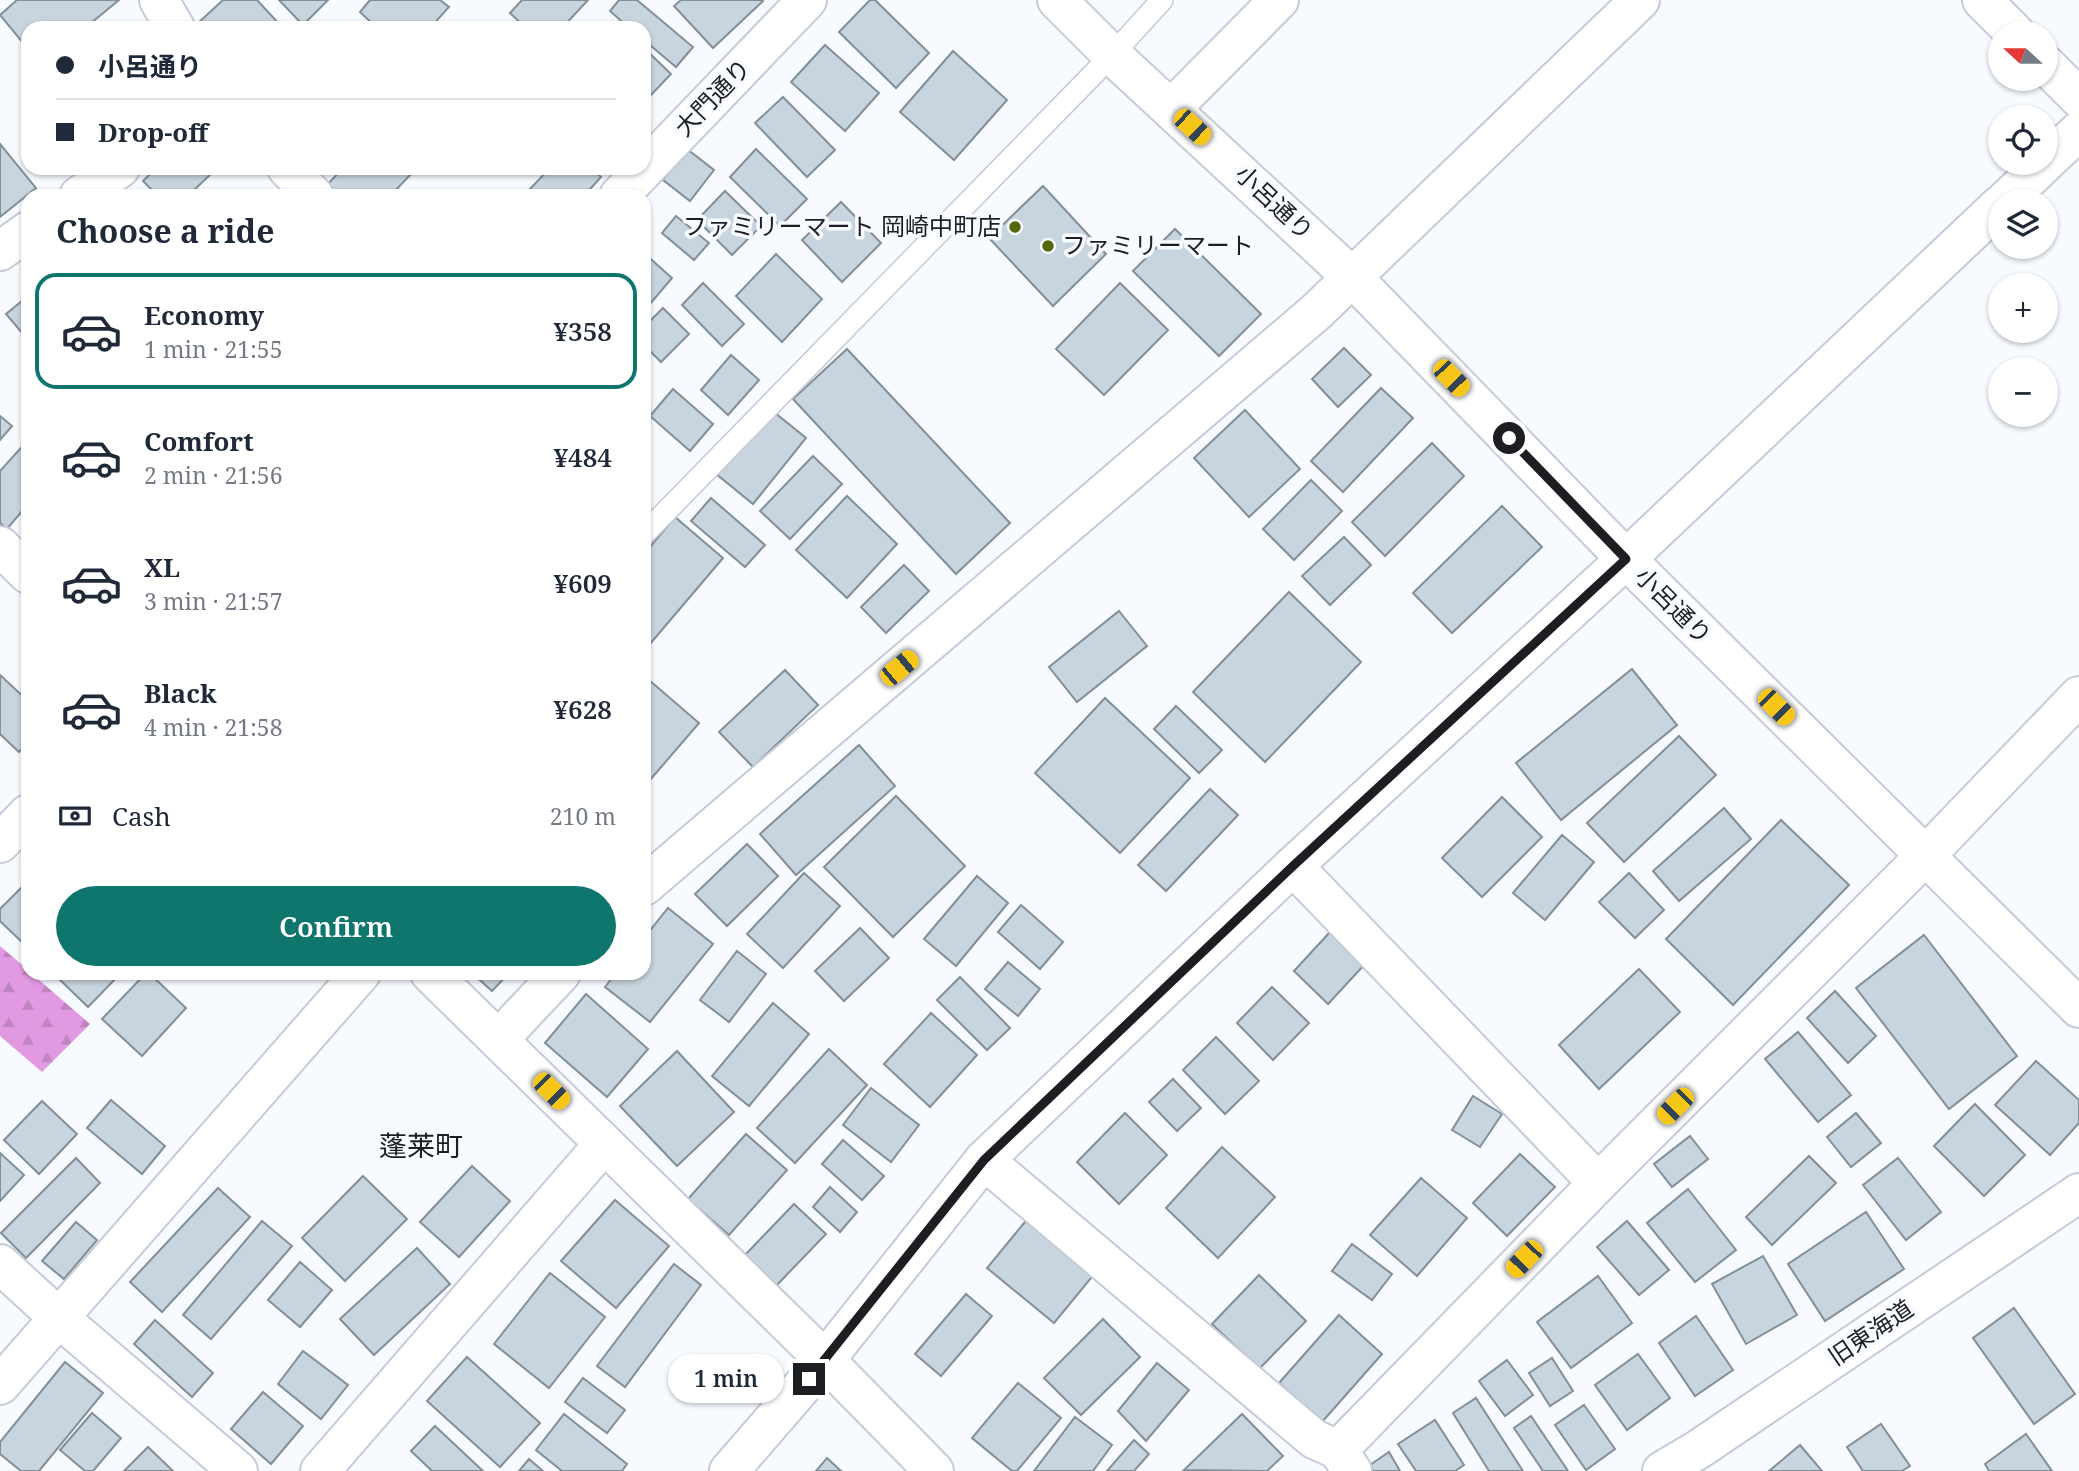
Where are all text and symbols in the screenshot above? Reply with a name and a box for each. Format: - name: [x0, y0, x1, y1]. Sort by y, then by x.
- north arrow: [1988, 21, 2058, 91]
- map controls: [1988, 21, 2058, 427]
- text: 小呂通り: [98, 48, 202, 84]
- street label: 大門通り: [667, 51, 757, 143]
- car: [1170, 105, 1215, 149]
- button: locate: [1988, 105, 2058, 175]
- text: Drop-off: [98, 114, 208, 150]
- street label: 小呂通り: [1229, 157, 1321, 247]
- button: layers: [1988, 189, 2058, 259]
- text: Choose a ride: [56, 209, 275, 252]
- place label: ファミリーマート 岡崎中町店: [683, 209, 1001, 242]
- marker: ファミリーマート 岡崎中町店: [1007, 219, 1023, 235]
- place label: ファミリーマート: [1062, 228, 1254, 261]
- marker: ファミリーマート: [1040, 238, 1056, 254]
- button: +: [1988, 273, 2058, 343]
- text: Economy: [144, 297, 264, 333]
- icon: car: [60, 300, 123, 363]
- text: ¥358: [553, 313, 612, 349]
- text: 1 min · 21:55: [144, 333, 282, 365]
- car: [1429, 356, 1474, 400]
- button: −: [1988, 357, 2058, 427]
- route start: [1493, 422, 1525, 454]
- text: Comfort: [144, 423, 254, 459]
- icon: car: [60, 426, 123, 489]
- text: ¥484: [553, 439, 612, 475]
- text: 2 min · 21:56: [144, 459, 282, 491]
- text: XL: [144, 549, 180, 585]
- icon: car: [60, 552, 123, 615]
- street label: 小呂通り: [1628, 559, 1720, 651]
- text: ¥609: [553, 565, 612, 601]
- text: 3 min · 21:57: [144, 585, 282, 617]
- car: [877, 646, 922, 690]
- text: Black: [144, 675, 217, 711]
- icon: car: [60, 678, 123, 741]
- car: [1754, 685, 1799, 729]
- text: ¥628: [553, 691, 612, 727]
- text: 4 min · 21:58: [144, 711, 282, 743]
- icon: cash: [56, 797, 94, 835]
- text: Cash: [112, 798, 171, 834]
- text: 210 m: [550, 800, 616, 832]
- button: Confirm: [56, 886, 616, 966]
- car: [529, 1069, 574, 1113]
- car: [1653, 1084, 1698, 1128]
- district label: 蓬莱町: [379, 1126, 463, 1164]
- car: [1502, 1237, 1547, 1281]
- street label: 旧東海道: [1821, 1291, 1919, 1372]
- callout: 1 min: [669, 1354, 784, 1404]
- text: 1 min: [694, 1362, 758, 1394]
- route end: [793, 1363, 825, 1395]

